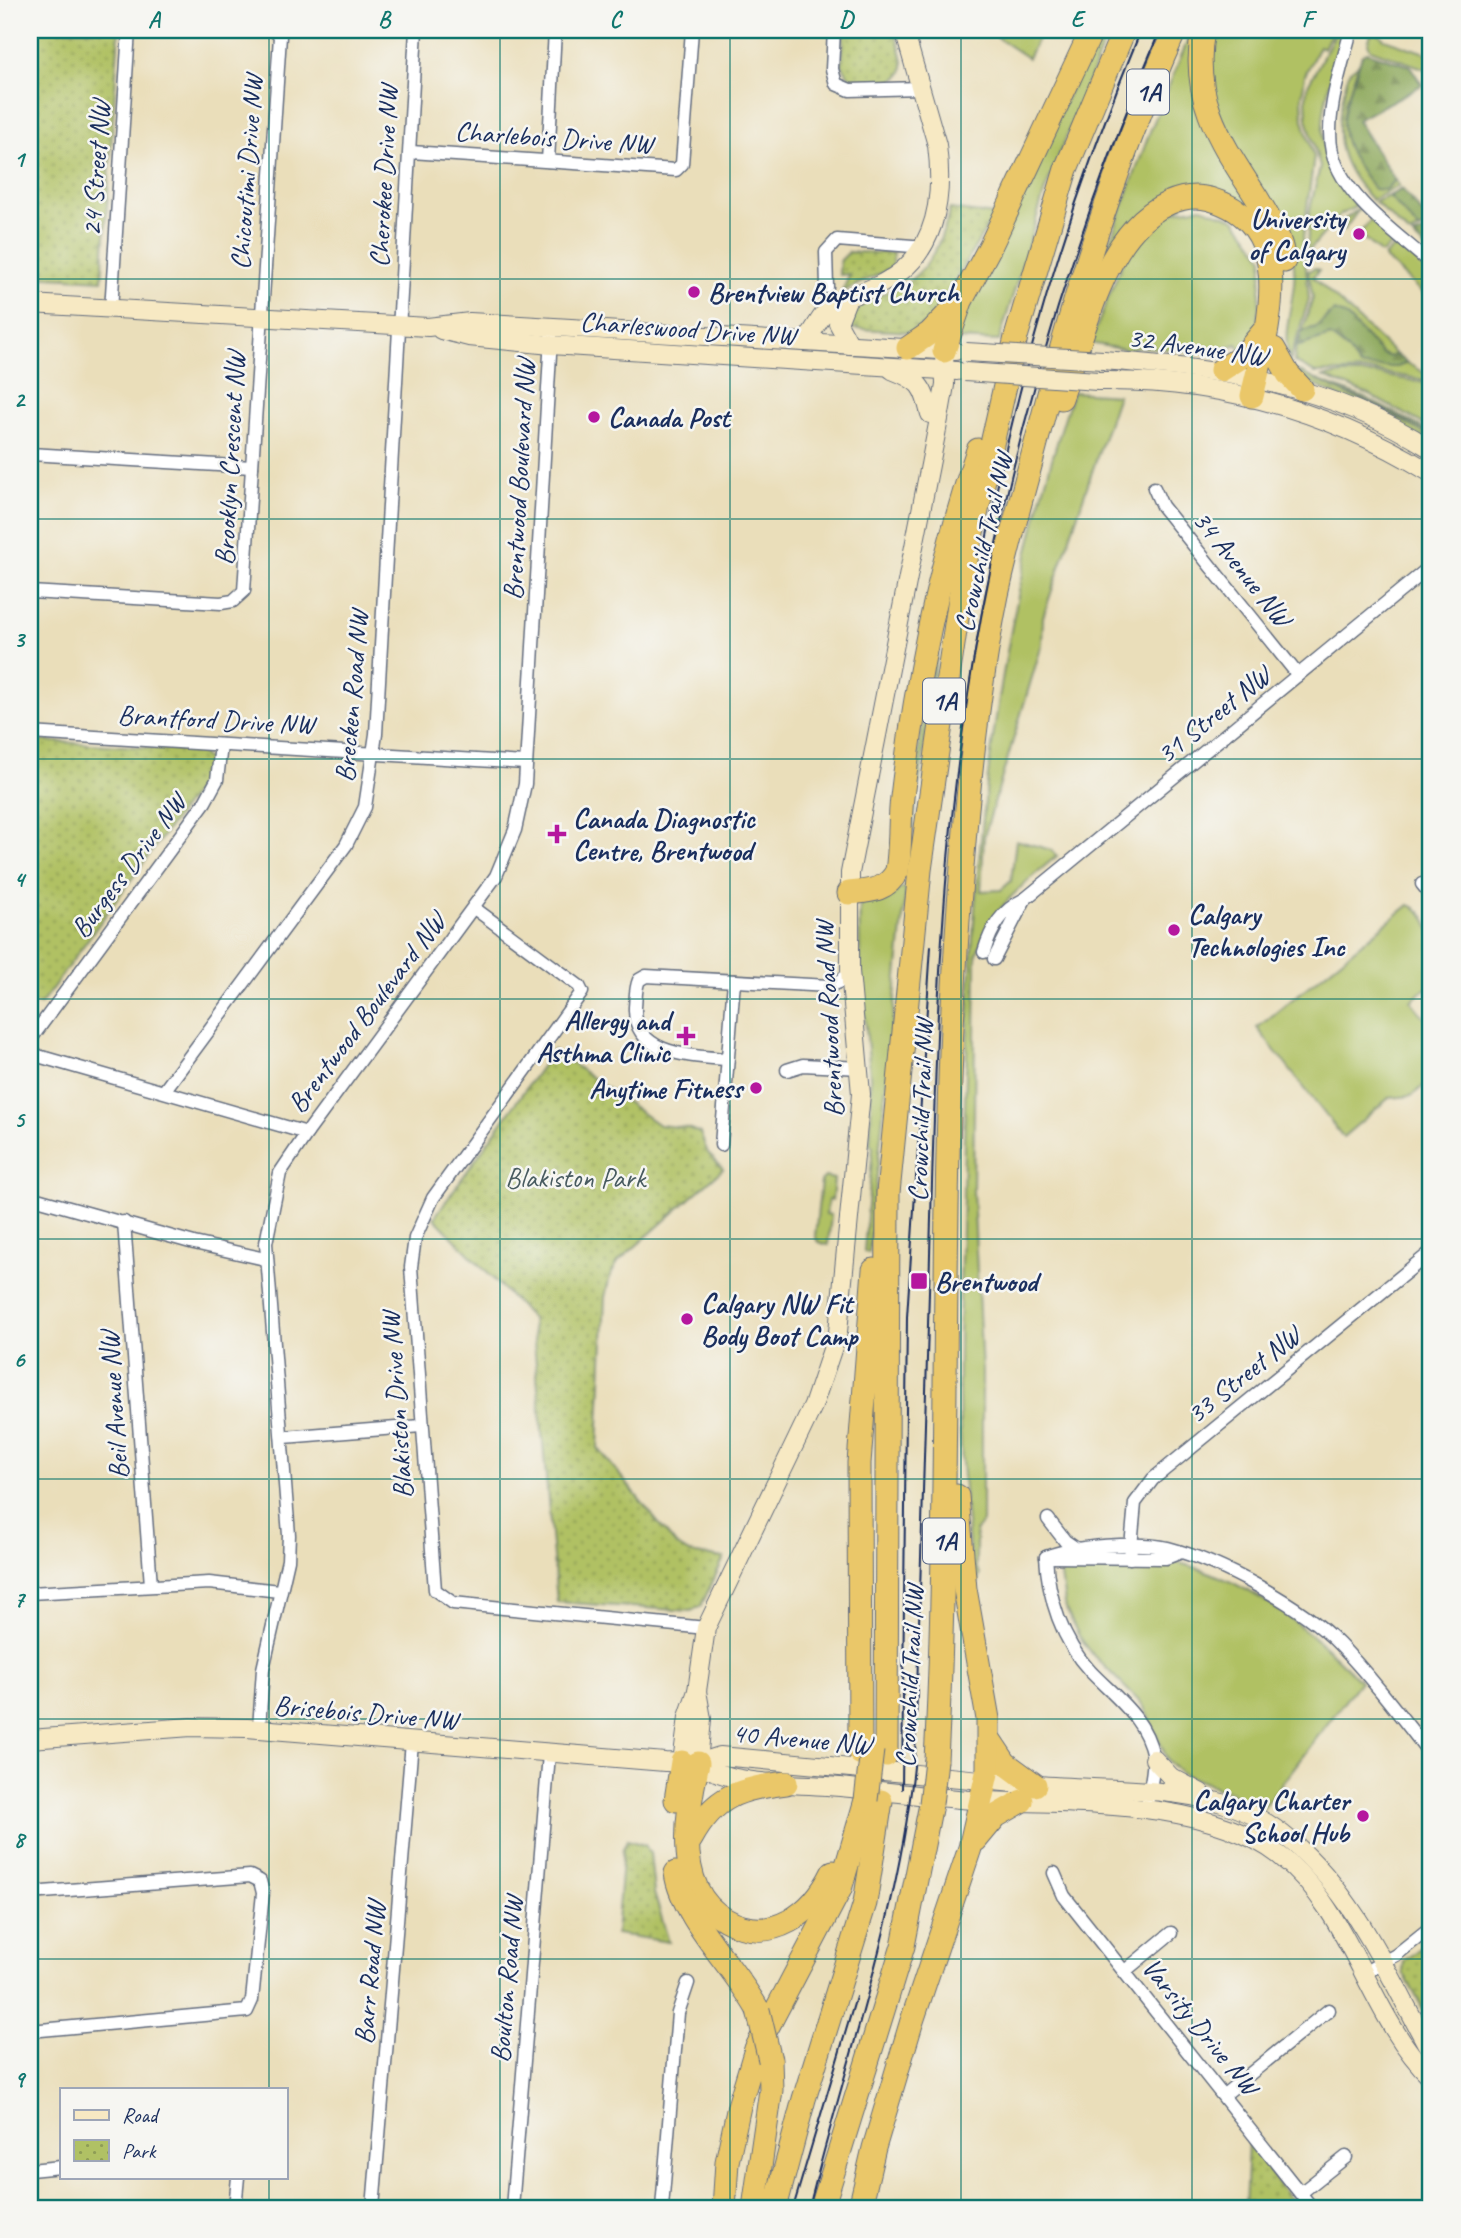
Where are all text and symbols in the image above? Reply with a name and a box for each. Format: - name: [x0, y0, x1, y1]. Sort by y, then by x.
- text: A: [148, 5, 162, 34]
- text: B: [378, 5, 392, 34]
- text: C: [610, 5, 624, 34]
- text: D: [839, 5, 855, 34]
- text: E: [1071, 5, 1087, 34]
- text: F: [1302, 5, 1318, 34]
- road number: 1A: [1127, 69, 1169, 114]
- street label: Chicoutimi Drive NW: [222, 70, 271, 271]
- street label: Cherokee Drive NW: [361, 81, 406, 268]
- street label: 24 Street NW: [73, 96, 118, 237]
- street label: Charlebois Drive NW: [454, 113, 657, 162]
- text: 1: [14, 145, 27, 174]
- place label: University of Calgary: [1248, 201, 1348, 269]
- marker: University of Calgary: [1351, 226, 1367, 242]
- place label: Brentview Baptist Church: [708, 275, 961, 310]
- marker: Brentview Baptist Church: [686, 284, 702, 300]
- street label: Charleswood Drive NW: [579, 303, 800, 354]
- street label: 32 Avenue NW: [1126, 319, 1273, 374]
- street label: Brooklyn Crescent NW: [206, 347, 253, 566]
- street label: Brentwood Boulevard NW: [495, 354, 542, 601]
- text: 2: [14, 385, 27, 414]
- place label: Canada Post: [608, 400, 732, 435]
- marker: Canada Post: [586, 409, 602, 425]
- street label: Crowchild Trail NW: [946, 446, 1022, 635]
- street label: 34 Avenue NW: [1185, 503, 1302, 636]
- street label: Brecken Road NW: [327, 606, 377, 783]
- text: 3: [14, 625, 27, 654]
- street label: 31 Street NW: [1149, 656, 1280, 771]
- road number: 1A: [923, 678, 965, 723]
- street label: Brantford Drive NW: [117, 697, 318, 742]
- street label: Burgess Drive NW: [63, 784, 196, 945]
- place label: Canada Diagnostic Centre, Brentwood: [573, 801, 757, 868]
- marker: Canada Diagnostic Centre, Brentwood: [547, 824, 567, 844]
- text: 4: [14, 865, 27, 894]
- place label: Calgary Technologies Inc: [1188, 897, 1347, 964]
- street label: Brentwood Boulevard NW: [280, 903, 455, 1120]
- street label: Brentwood Road NW: [806, 917, 851, 1118]
- marker: Calgary Technologies Inc: [1166, 922, 1182, 938]
- place label: Allergy and Asthma Clinic: [536, 1003, 675, 1070]
- street label: Crowchild Trail NW: [900, 1015, 941, 1202]
- marker: Allergy and Asthma Clinic: [676, 1026, 696, 1046]
- place label: Anytime Fitness: [589, 1071, 745, 1107]
- marker: Anytime Fitness: [748, 1080, 764, 1096]
- text: 5: [14, 1105, 26, 1134]
- park label: Blakiston Park: [505, 1160, 648, 1195]
- place label: Brentwood: [935, 1264, 1042, 1299]
- marker: Brentwood: [909, 1271, 929, 1291]
- place label: Calgary NW Fit Body Boot Camp: [701, 1286, 859, 1354]
- street label: Blakiston Drive NW: [372, 1307, 421, 1500]
- marker: Calgary NW Fit Body Boot Camp: [679, 1311, 695, 1327]
- street label: 33 Street NW: [1179, 1316, 1310, 1431]
- street label: Beil Avenue NW: [91, 1327, 136, 1480]
- text: 6: [14, 1345, 27, 1374]
- road number: 1A: [923, 1518, 965, 1564]
- street label: Crowchild Trail NW: [887, 1581, 932, 1768]
- text: 7: [14, 1585, 27, 1614]
- street label: Brisebois Drive NW: [273, 1687, 462, 1738]
- street label: 40 Avenue NW: [731, 1715, 876, 1762]
- place label: Calgary Charter School Hub: [1193, 1783, 1352, 1850]
- marker: Calgary Charter School Hub: [1355, 1808, 1371, 1824]
- text: 8: [14, 1825, 27, 1854]
- street label: Boulton Road NW: [482, 1891, 531, 2064]
- street label: Barr Road NW: [346, 1896, 394, 2046]
- street label: Varsity Drive NW: [1134, 1950, 1269, 2104]
- text: 9: [14, 2065, 27, 2094]
- legend: [60, 2088, 287, 2178]
- text: Road: [122, 2102, 161, 2128]
- text: Park: [122, 2138, 157, 2164]

